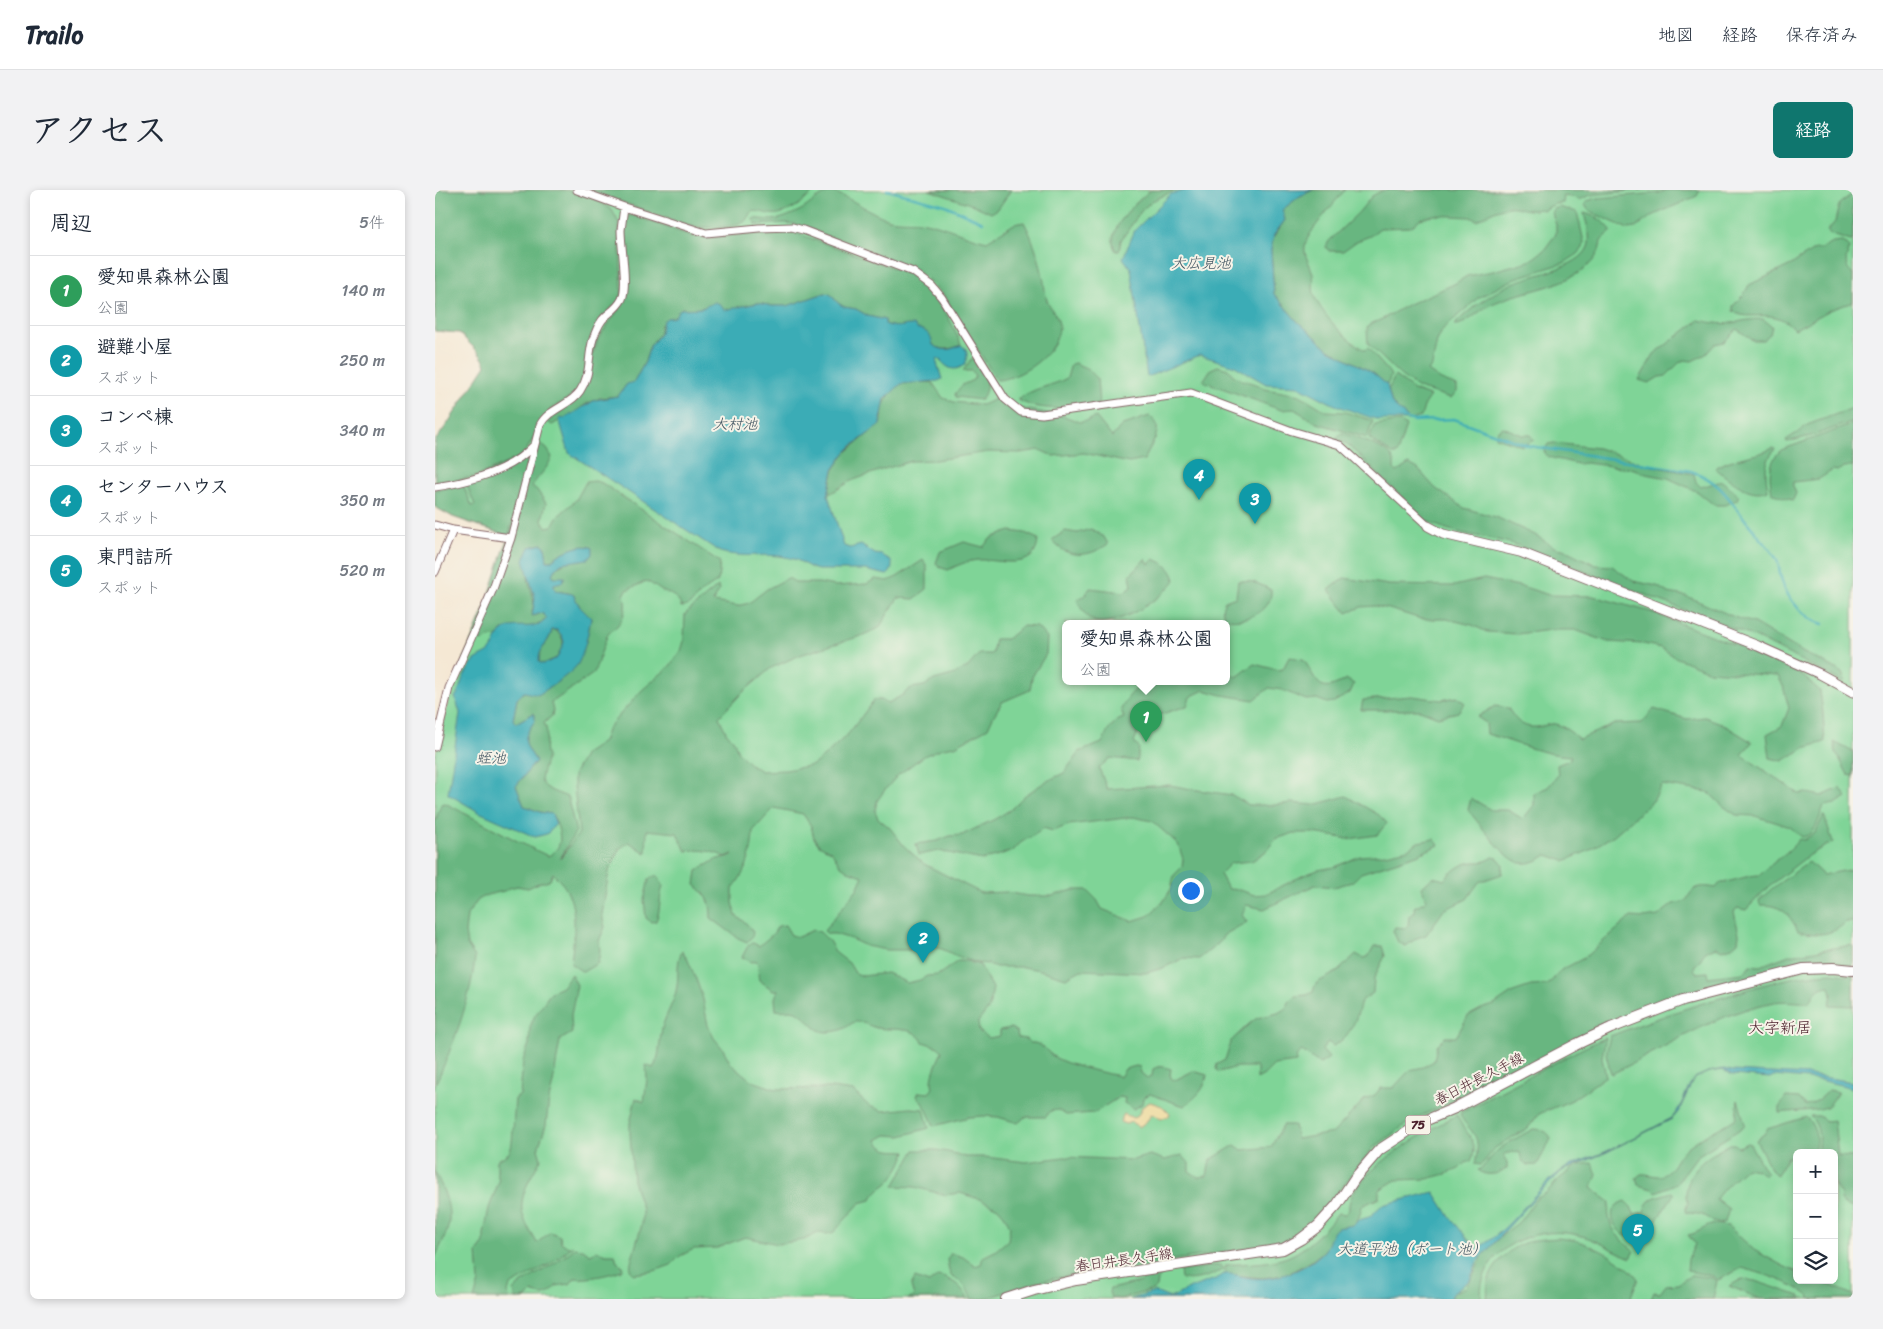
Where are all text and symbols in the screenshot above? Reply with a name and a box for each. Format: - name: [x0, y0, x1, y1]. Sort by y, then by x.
- text: Trailo: [25, 14, 83, 56]
- text: 地図: [1658, 19, 1694, 51]
- text: 経路: [1722, 19, 1758, 51]
- text: 保存済み: [1786, 19, 1858, 51]
- text: アクセス: [30, 99, 168, 161]
- button: 経路: [1773, 102, 1853, 158]
- text: 周辺: [50, 204, 92, 242]
- text: 5件: [359, 208, 385, 237]
- water label: 大広見池: [1171, 250, 1232, 276]
- text: 愛知県森林公園: [97, 260, 230, 293]
- text: 1: [63, 276, 69, 305]
- text: 140 m: [342, 276, 385, 305]
- text: 公園: [97, 293, 129, 322]
- text: 避難小屋: [97, 330, 173, 363]
- text: 2: [61, 346, 71, 375]
- text: 250 m: [339, 346, 385, 375]
- text: スポット: [97, 363, 161, 392]
- text: コンペ棟: [97, 400, 173, 433]
- water label: 大村池: [712, 411, 758, 437]
- text: 3: [62, 416, 70, 445]
- text: 340 m: [340, 416, 385, 445]
- text: スポット: [97, 433, 161, 462]
- pin: 4: [1183, 459, 1215, 500]
- text: センターハウス: [97, 470, 229, 503]
- pin: 3: [1239, 483, 1271, 524]
- text: 4: [61, 486, 71, 515]
- text: 350 m: [340, 486, 385, 515]
- text: スポット: [97, 503, 161, 532]
- text: 東門詰所: [97, 540, 173, 573]
- text: 5: [61, 556, 71, 585]
- text: 520 m: [339, 556, 385, 585]
- text: スポット: [97, 573, 161, 602]
- popup: [1062, 620, 1230, 685]
- text: 愛知県森林公園: [1079, 622, 1213, 655]
- text: 公園: [1079, 655, 1112, 684]
- pin: 1: [1130, 701, 1162, 742]
- water label: 蛭池: [476, 745, 507, 771]
- your location: [1178, 878, 1204, 904]
- pin: 2: [907, 922, 939, 963]
- district label: 大字新居: [1748, 1013, 1812, 1042]
- street label: 春日井長久手線: [1430, 1046, 1528, 1112]
- road number: 75: [1405, 1116, 1431, 1134]
- map controls: [1793, 1149, 1838, 1284]
- button: +: [1793, 1149, 1838, 1194]
- button: −: [1793, 1194, 1838, 1239]
- pin: 5: [1622, 1214, 1654, 1255]
- water label: 大道平池（ボート池）: [1337, 1236, 1487, 1262]
- button: layers: [1793, 1239, 1838, 1284]
- street label: 春日井長久手線: [1074, 1241, 1174, 1279]

